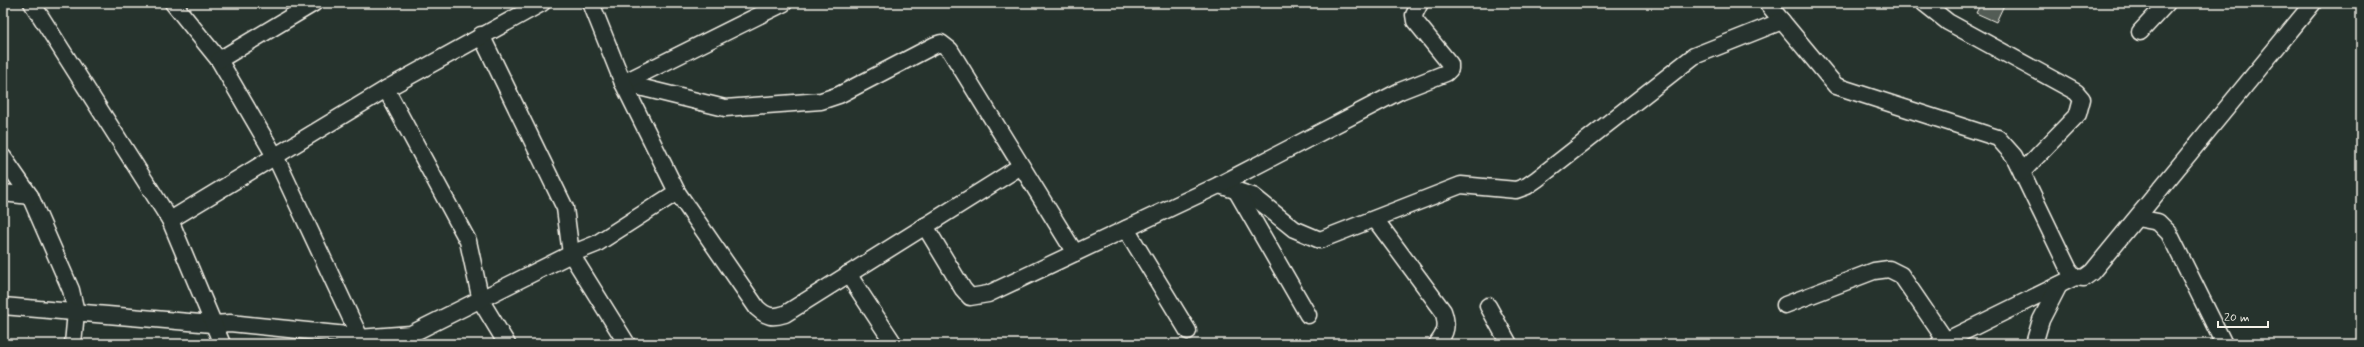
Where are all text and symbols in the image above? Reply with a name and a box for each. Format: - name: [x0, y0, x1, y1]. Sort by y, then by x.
- scale bar: [2218, 303, 2268, 329]
- text: 20 m: [2224, 310, 2250, 326]

